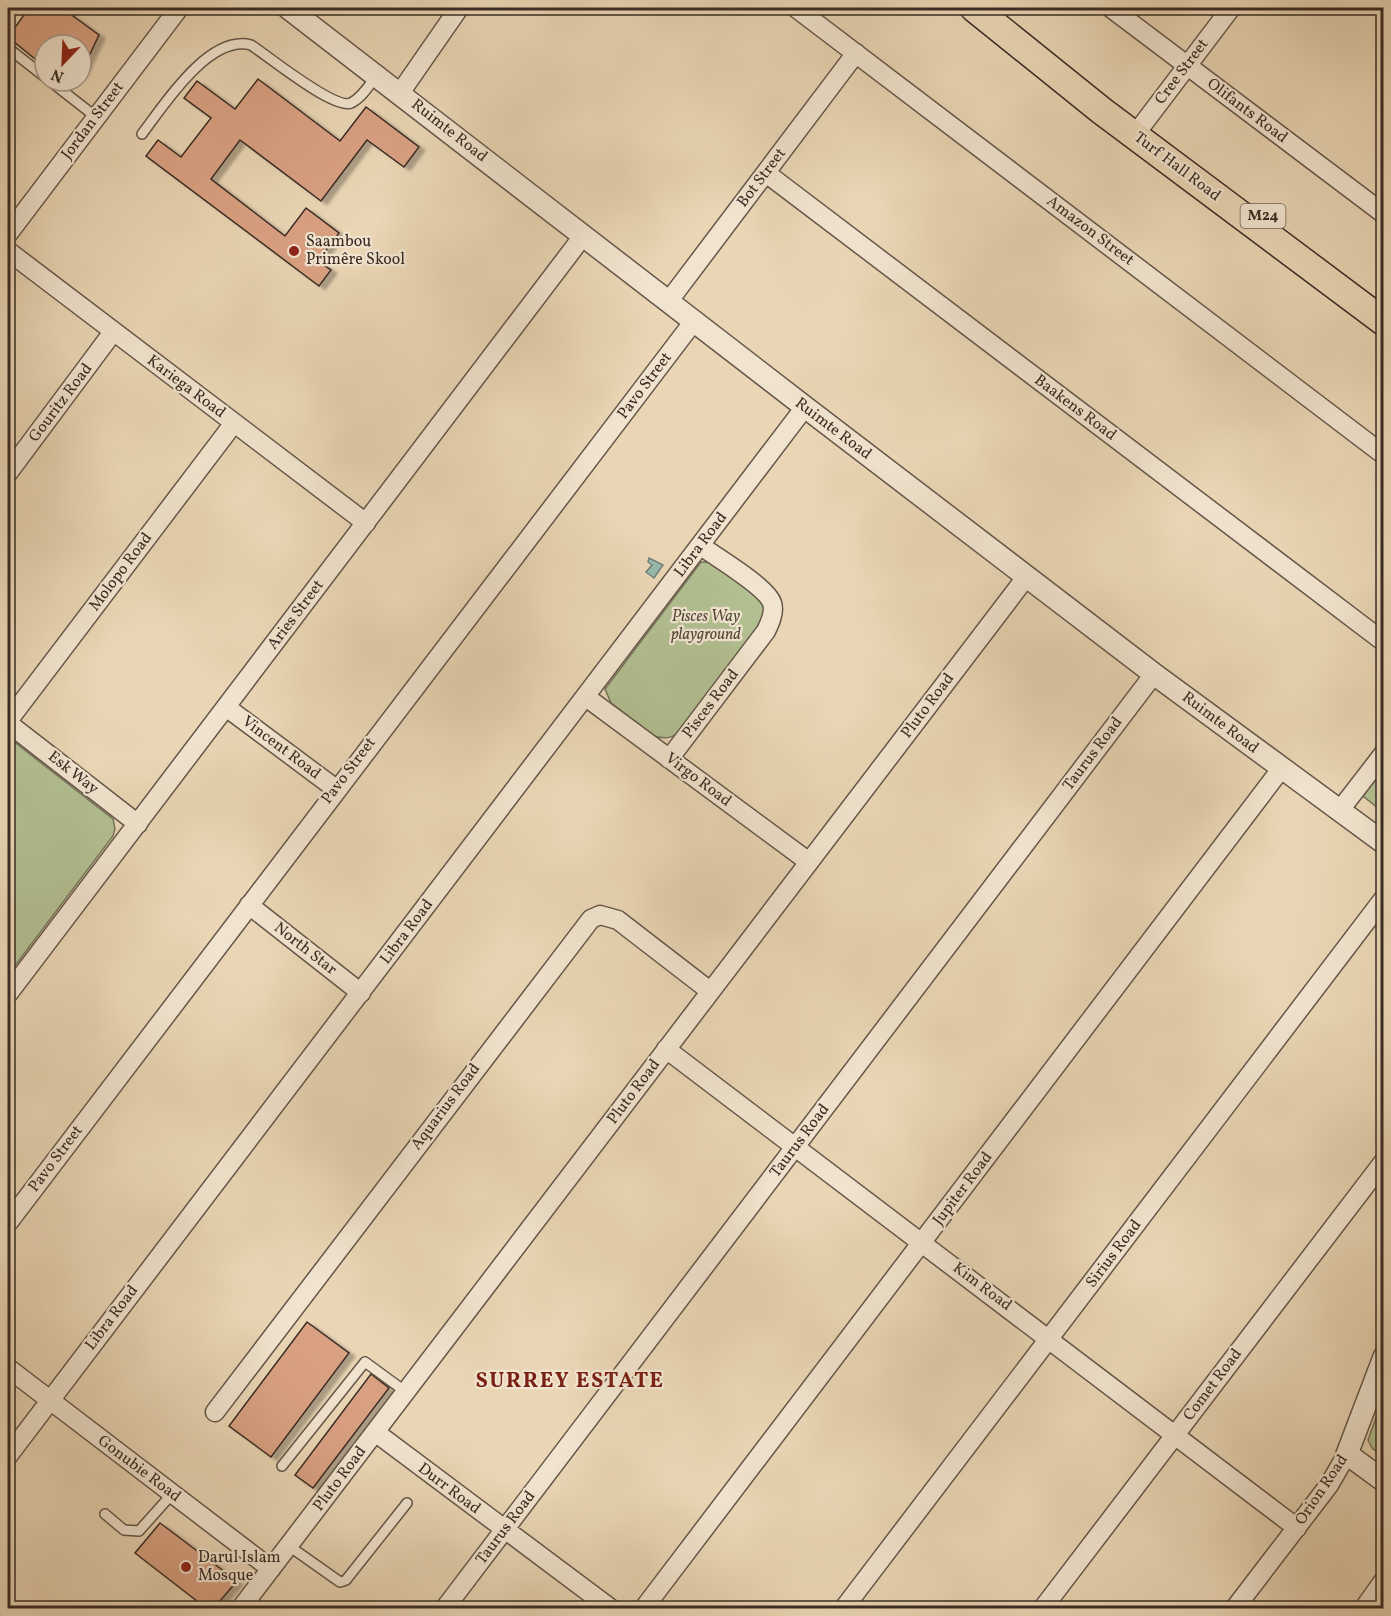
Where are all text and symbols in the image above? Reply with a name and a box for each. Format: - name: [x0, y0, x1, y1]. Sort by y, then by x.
- north arrow: [33, 33, 93, 93]
- street label: Cree Street: [1150, 34, 1214, 110]
- text: N: [48, 62, 68, 87]
- street label: Olifants Road: [1202, 73, 1292, 149]
- street label: Jordan Street: [56, 77, 130, 164]
- street label: Ruimte Road: [406, 94, 492, 168]
- street label: Turf Hall Road: [1129, 127, 1225, 207]
- street label: Bot Street: [732, 143, 792, 212]
- street label: Amazon Street: [1042, 191, 1139, 271]
- road number: M24: [1240, 204, 1286, 228]
- place label: Saambou Primêre Skool: [306, 231, 405, 271]
- marker: Saambou Primêre Skool: [287, 244, 301, 258]
- street label: Pavo Street: [613, 348, 678, 424]
- street label: Kariega Road: [142, 350, 230, 424]
- street label: Gouritz Road: [24, 359, 98, 447]
- street label: Baakens Road: [1029, 370, 1121, 446]
- street label: Ruimte Road: [790, 393, 876, 465]
- street label: Libra Road: [669, 508, 733, 582]
- street label: Molopo Road: [84, 528, 158, 616]
- street label: Aries Street: [262, 575, 330, 655]
- park label: Pisces Way playground: [671, 606, 741, 646]
- street label: Pisces Road: [678, 665, 744, 743]
- street label: Pluto Road: [896, 669, 960, 743]
- street label: Ruimte Road: [1177, 687, 1263, 759]
- street label: Vincent Road: [237, 711, 325, 785]
- street label: Taurus Road: [1058, 713, 1128, 795]
- street label: Pavo Street: [317, 733, 382, 809]
- street label: Esk Way: [43, 746, 103, 800]
- street label: Virgo Road: [660, 748, 736, 812]
- street label: Libra Road: [375, 895, 439, 969]
- street label: North Star: [269, 917, 341, 981]
- street label: Pluto Road: [602, 1055, 666, 1129]
- street label: Aquarius Road: [406, 1059, 486, 1155]
- street label: Taurus Road: [765, 1100, 835, 1182]
- street label: Pavo Street: [24, 1121, 89, 1197]
- street label: Jupiter Road: [928, 1147, 998, 1231]
- street label: Sirius Road: [1081, 1215, 1147, 1293]
- street label: Kim Road: [948, 1257, 1016, 1317]
- street label: Libra Road: [80, 1281, 144, 1355]
- street label: Comet Road: [1178, 1344, 1248, 1426]
- district label: SURREY ESTATE: [475, 1366, 665, 1397]
- street label: Gonubie Road: [93, 1430, 185, 1508]
- street label: Pluto Road: [308, 1442, 372, 1516]
- street label: Orion Road: [1290, 1450, 1354, 1530]
- street label: Durr Road: [413, 1458, 485, 1520]
- street label: Taurus Road: [471, 1487, 541, 1569]
- place label: Darul Islam Mosque: [198, 1547, 281, 1587]
- marker: Darul Islam Mosque: [179, 1560, 193, 1574]

